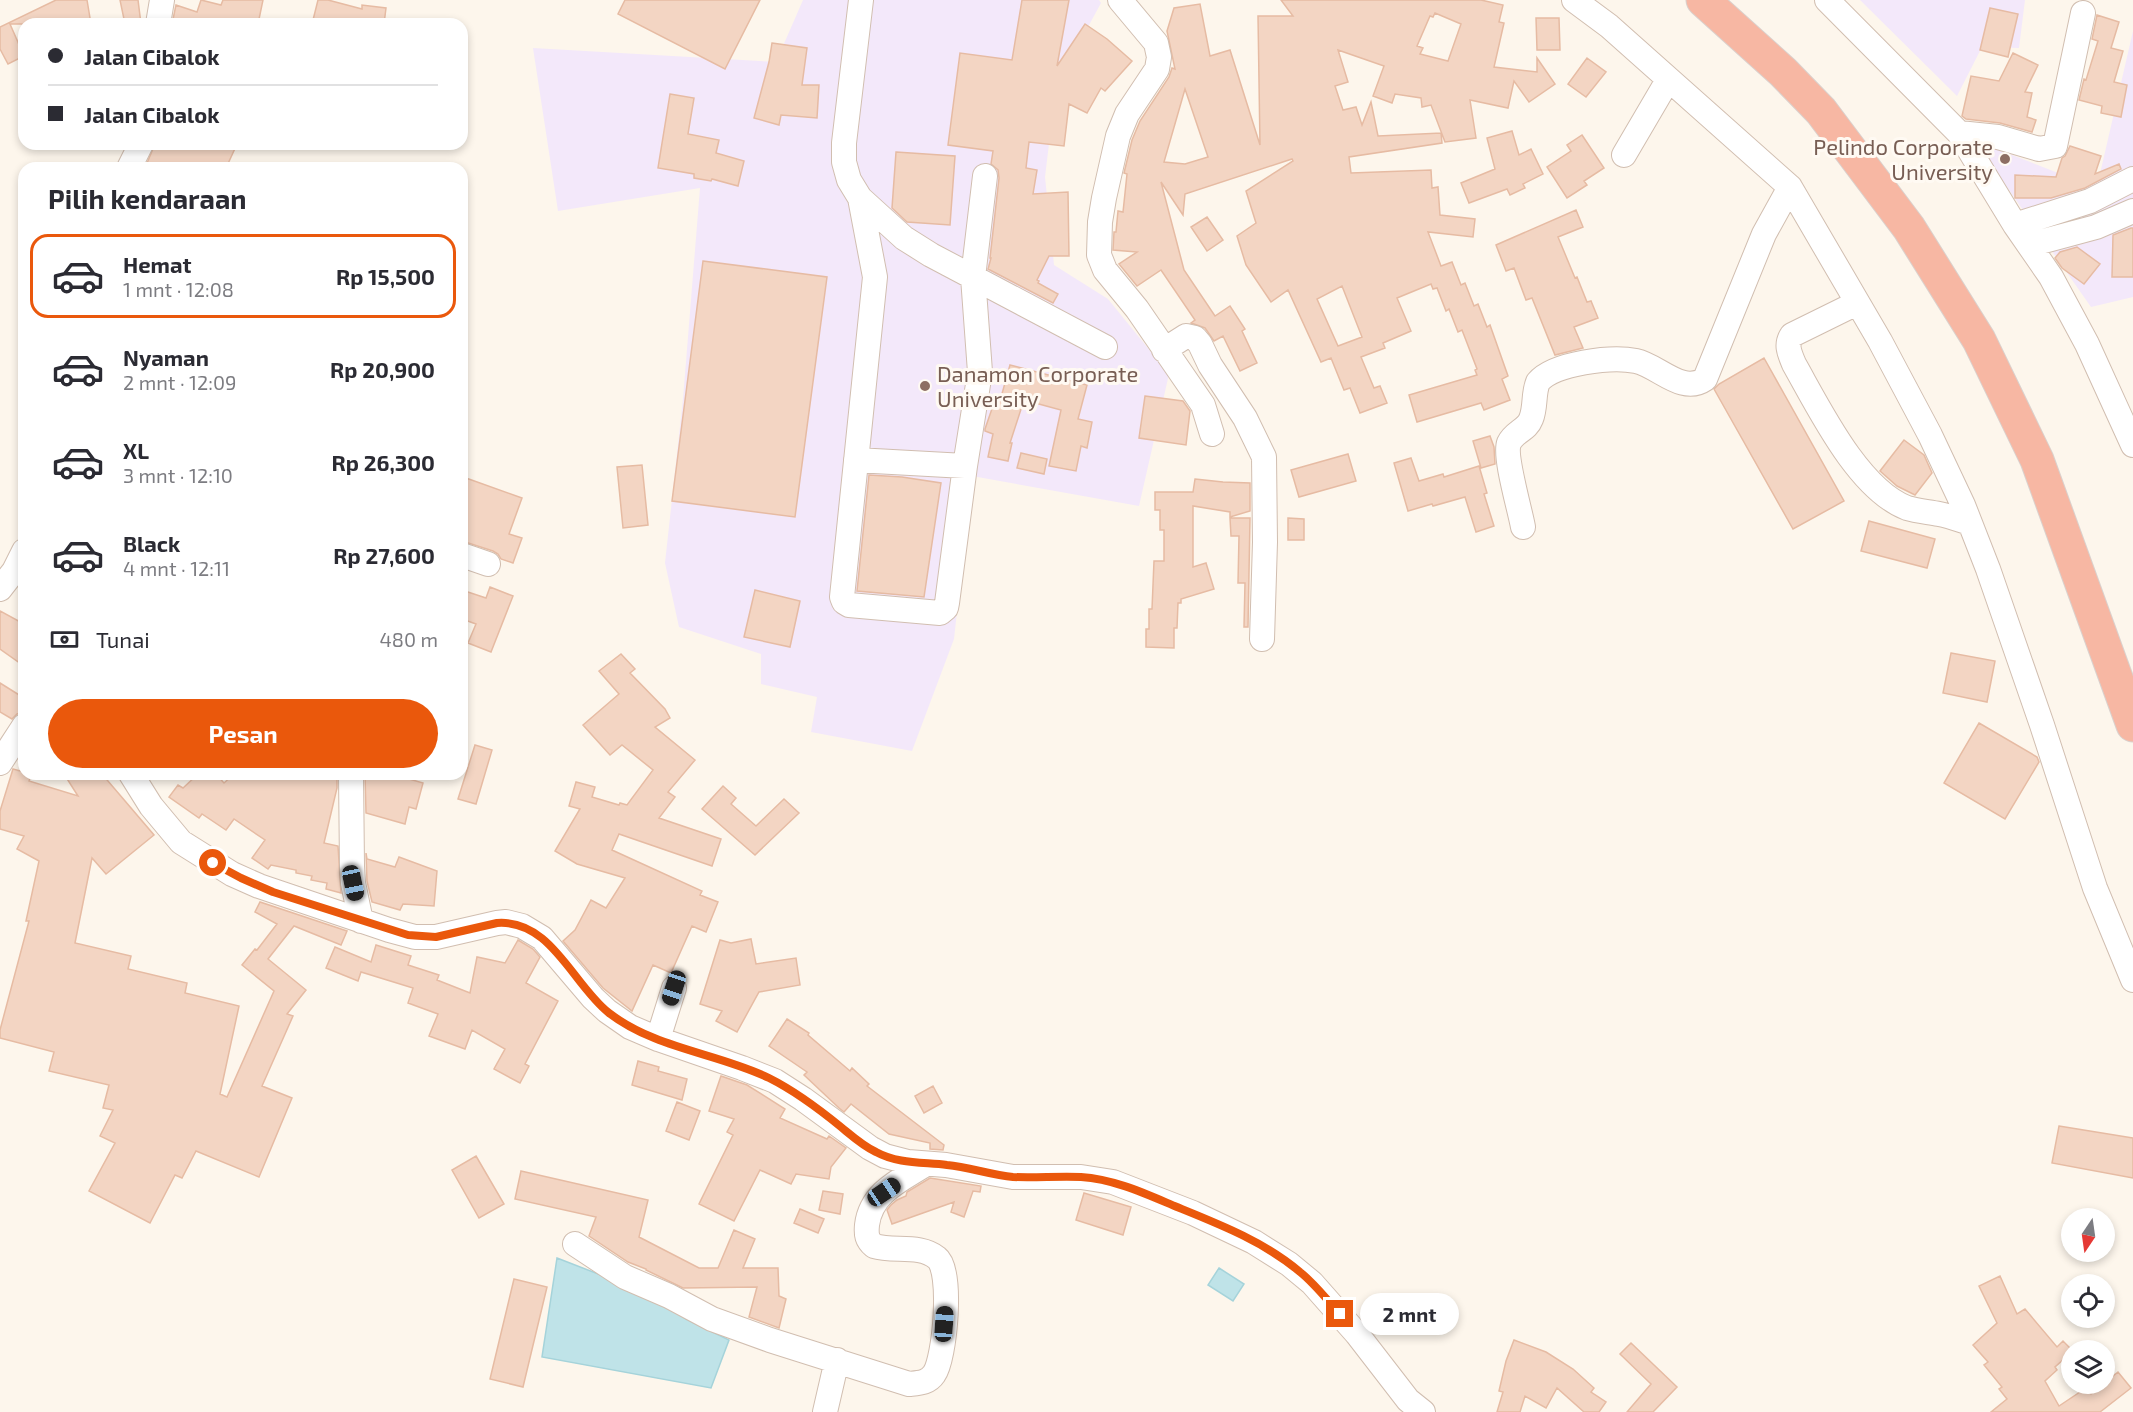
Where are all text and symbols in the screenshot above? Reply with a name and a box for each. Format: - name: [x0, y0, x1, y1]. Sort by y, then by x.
- text: Jalan Cibalok: [84, 43, 220, 69]
- text: Jalan Cibalok: [84, 101, 220, 127]
- place label: Pelindo Corporate University: [1813, 133, 1993, 184]
- marker: Pelindo Corporate University: [1998, 152, 2012, 166]
- text: Pilih kendaraan: [48, 182, 247, 214]
- icon: car: [51, 249, 105, 303]
- text: Hemat: [123, 251, 192, 277]
- text: Rp 15,500: [336, 263, 435, 289]
- text: 1 mnt · 12:08: [123, 277, 234, 301]
- icon: car: [51, 342, 105, 396]
- text: Nyaman: [123, 344, 209, 370]
- text: Rp 20,900: [330, 356, 435, 382]
- place label: Danamon Corporate University: [937, 360, 1138, 411]
- text: 2 mnt · 12:09: [123, 370, 237, 394]
- marker: Danamon Corporate University: [918, 379, 932, 393]
- icon: car: [51, 435, 105, 489]
- text: XL: [123, 437, 149, 463]
- text: Rp 26,300: [331, 449, 435, 475]
- text: 3 mnt · 12:10: [123, 463, 233, 487]
- icon: car: [51, 528, 105, 582]
- text: Black: [123, 530, 180, 556]
- text: Rp 27,600: [333, 542, 435, 568]
- text: 4 mnt · 12:11: [123, 556, 230, 580]
- icon: cash: [48, 623, 81, 656]
- text: Tunai: [96, 626, 150, 652]
- text: 480 m: [380, 627, 438, 651]
- button: Pesan: [48, 699, 438, 768]
- route start: [199, 849, 226, 876]
- car: [340, 864, 366, 902]
- car: [660, 968, 688, 1008]
- car: [864, 1174, 904, 1210]
- north arrow: [2061, 1208, 2115, 1262]
- map controls: [2061, 1208, 2115, 1394]
- button: locate: [2061, 1274, 2115, 1328]
- callout: 2 mnt: [1361, 1293, 1460, 1335]
- route end: [1326, 1300, 1353, 1327]
- text: 2 mnt: [1383, 1302, 1436, 1326]
- car: [934, 1305, 954, 1343]
- button: layers: [2061, 1340, 2115, 1394]

